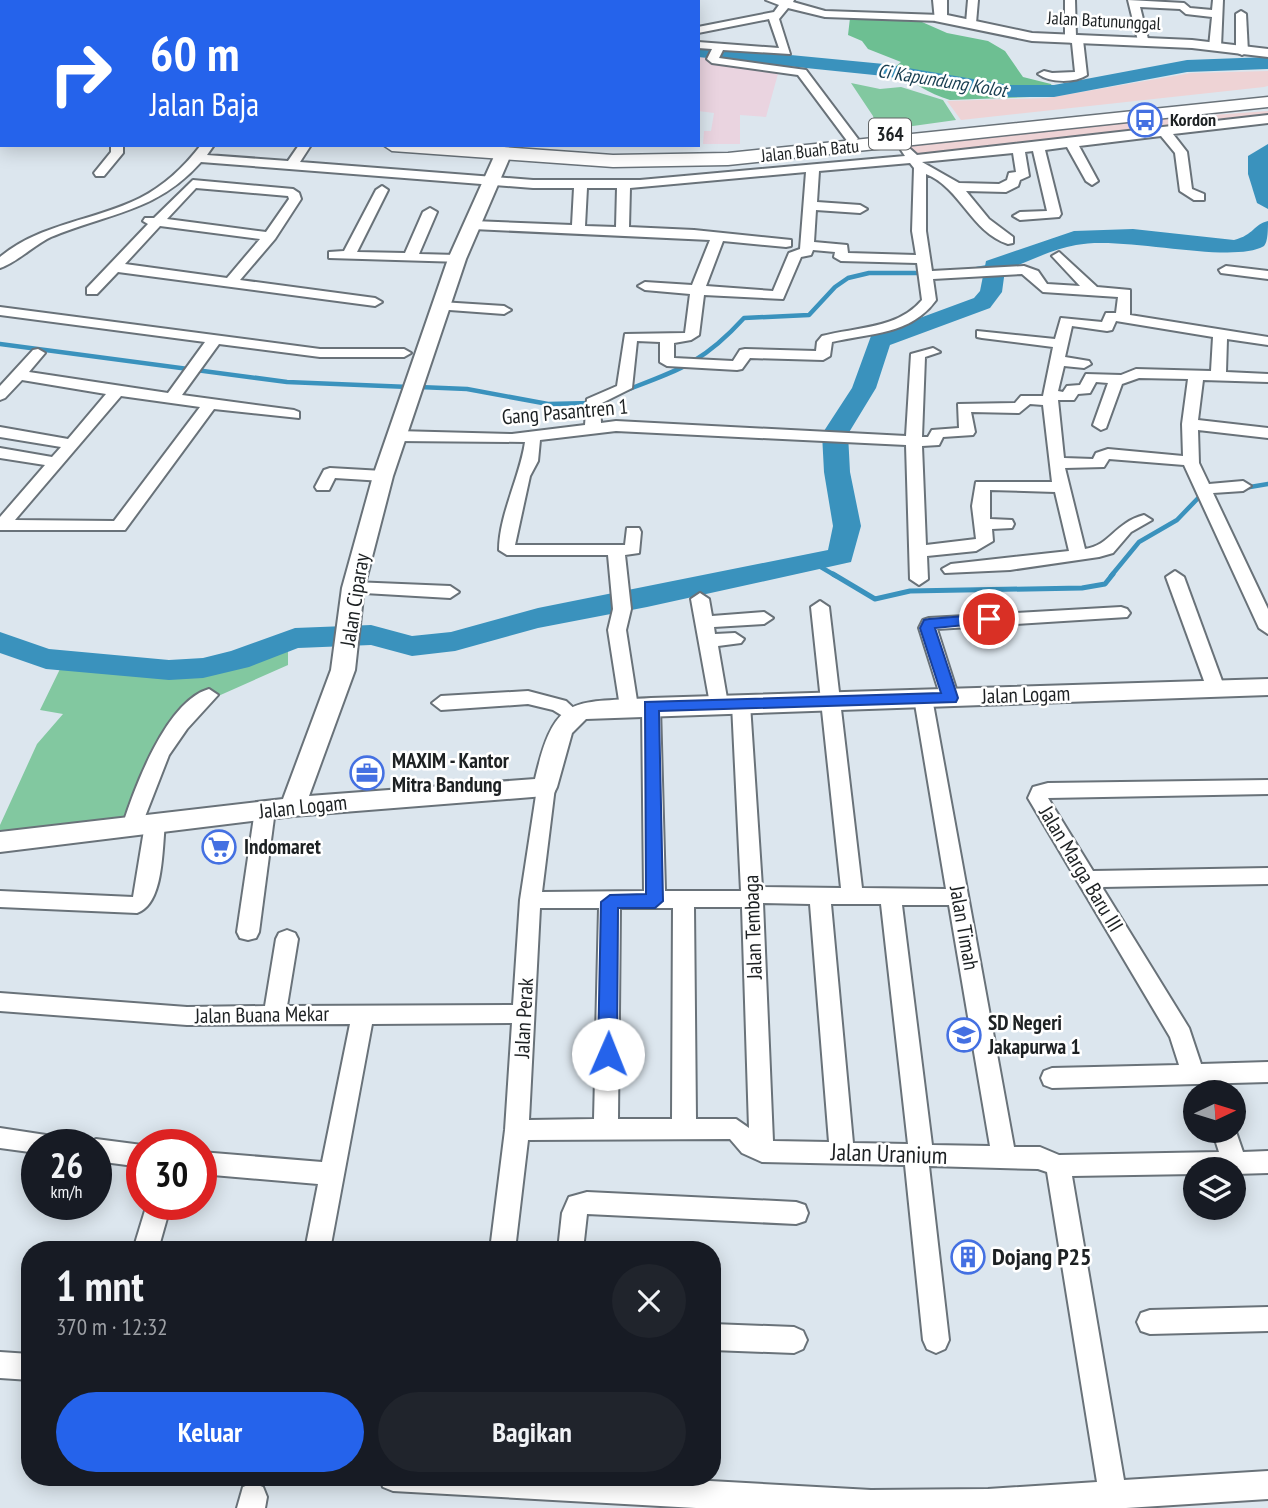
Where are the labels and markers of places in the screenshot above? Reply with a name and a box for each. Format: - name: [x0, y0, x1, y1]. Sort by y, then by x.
- bus stop icon: Kordon: [1126, 101, 1164, 139]
- place label: Kordon: [1170, 108, 1216, 131]
- pin: [959, 589, 1019, 649]
- place label: MAXIM - Kantor Mitra Bandung: [392, 747, 510, 798]
- office icon: MAXIM - Kantor Mitra Bandung: [348, 754, 386, 792]
- supermarket icon: Indomaret: [200, 828, 238, 866]
- place label: Indomaret: [244, 833, 321, 860]
- place label: SD Negeri Jakapurwa 1: [987, 1009, 1081, 1060]
- school or university icon: SD Negeri Jakapurwa 1: [945, 1016, 983, 1054]
- building icon: Dojang P25: [949, 1238, 987, 1276]
- place label: Dojang P25: [992, 1241, 1092, 1272]

